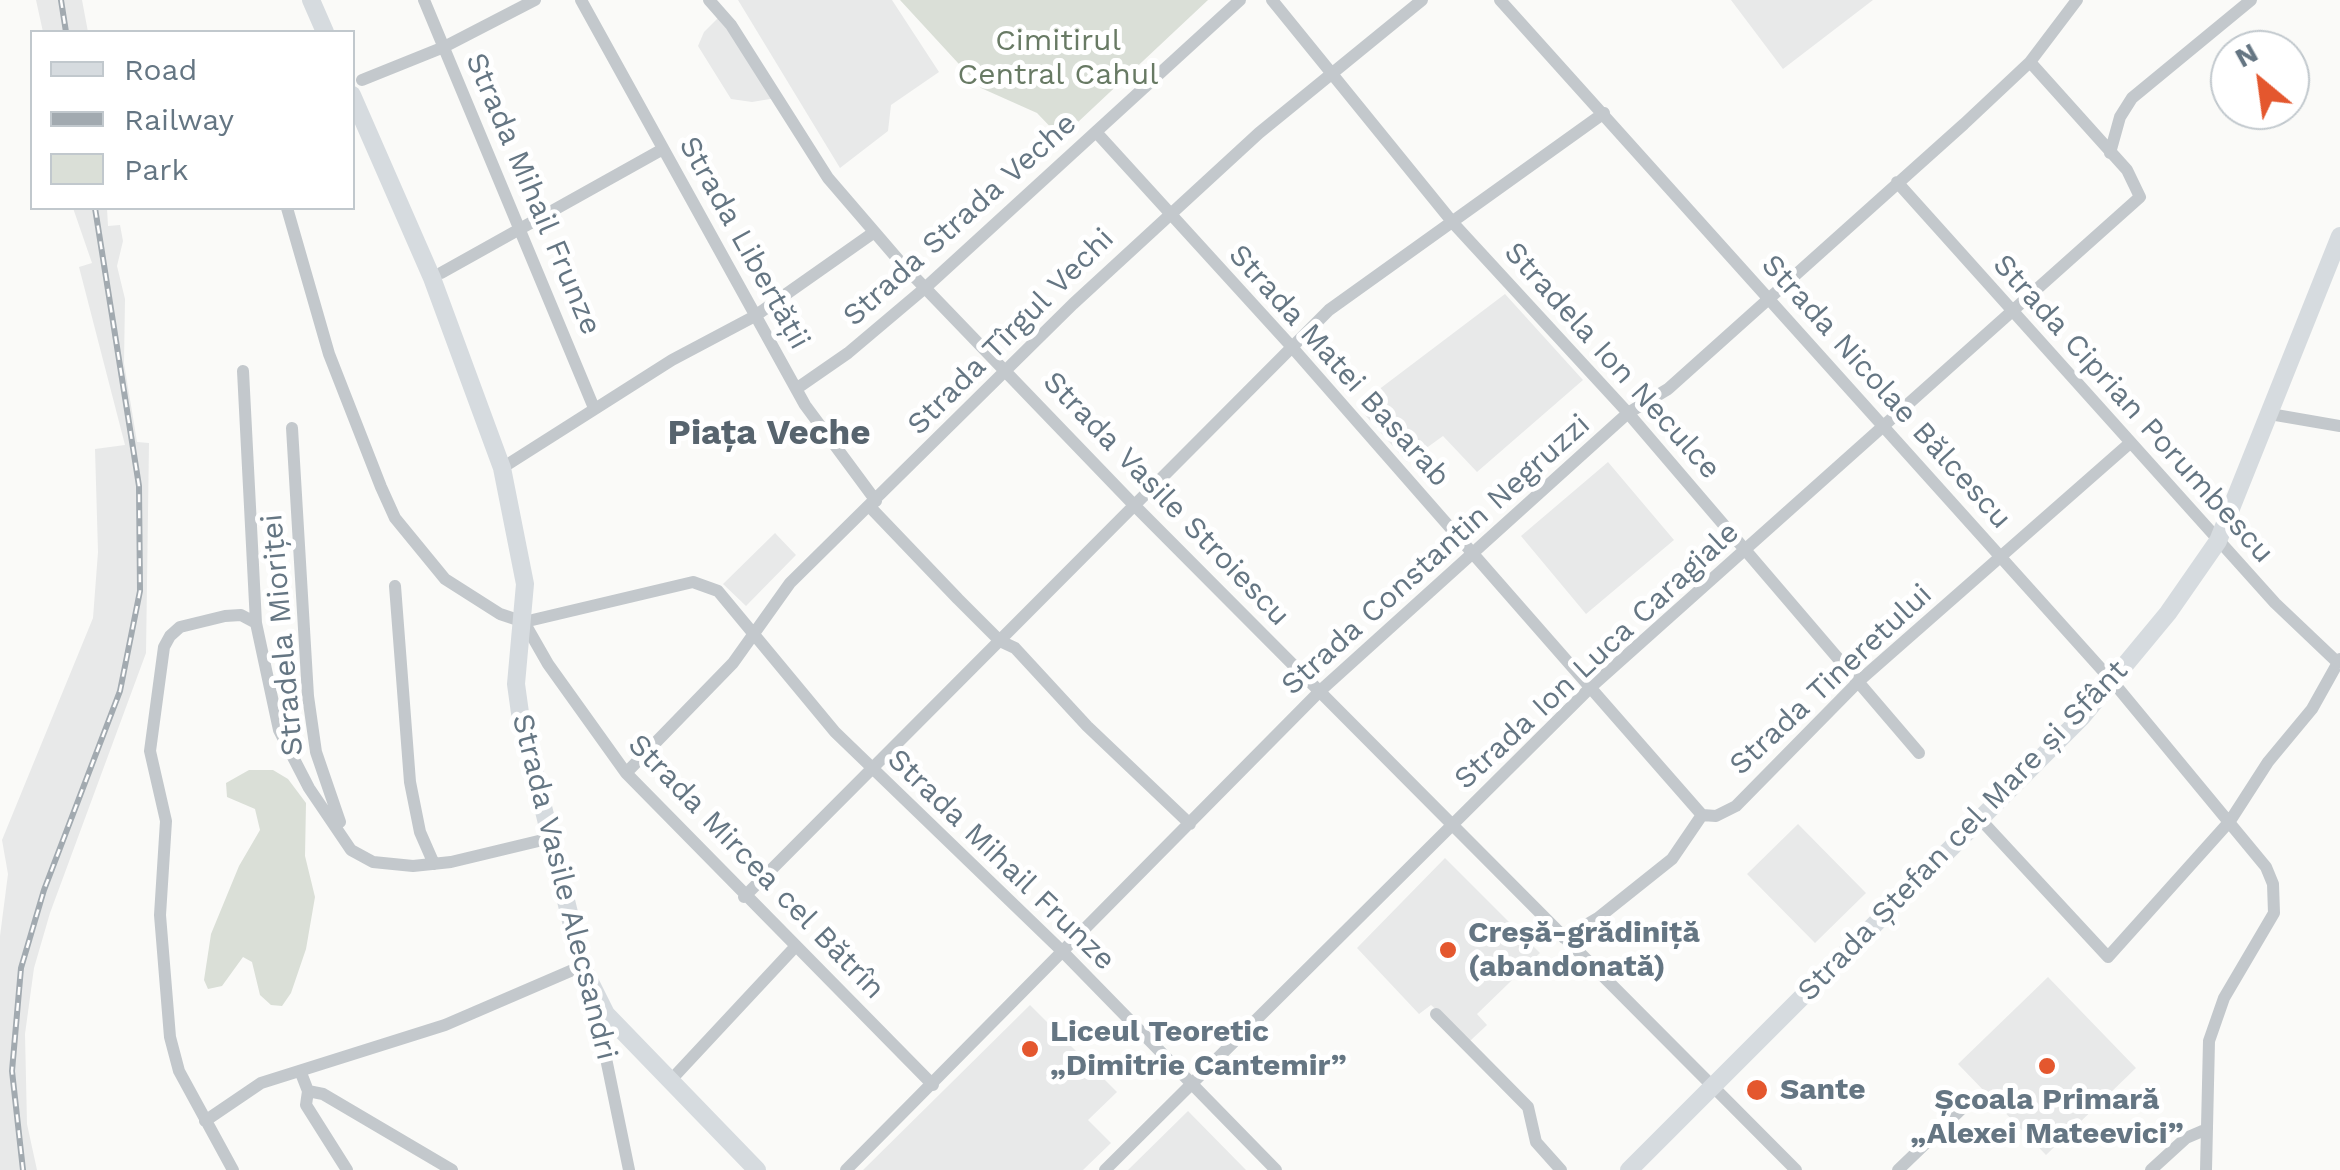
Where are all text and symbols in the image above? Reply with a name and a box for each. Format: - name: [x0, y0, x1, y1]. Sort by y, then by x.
- park label: Cimitirul Central Cahul: [958, 23, 1158, 94]
- legend: [30, 30, 355, 210]
- north arrow: [2210, 30, 2310, 130]
- text: N: [2229, 36, 2263, 75]
- street label: Strada Mihail Frunze: [457, 48, 609, 340]
- text: Road: [124, 52, 197, 87]
- text: Railway: [124, 102, 234, 137]
- street label: Strada Strada Veche: [836, 106, 1084, 334]
- street label: Strada Libertății: [671, 130, 817, 356]
- text: Park: [124, 152, 189, 187]
- street label: Strada Tîrgul Vechi: [900, 221, 1122, 443]
- street label: Stradela Ion Neculce: [1496, 235, 1728, 487]
- street label: Strada Matei Basarab: [1221, 237, 1457, 495]
- street label: Strada Ciprian Porumbescu: [1985, 247, 2281, 571]
- street label: Strada Nicolae Bălcescu: [1753, 248, 2019, 536]
- street label: Strada Vasile Stroiescu: [1035, 364, 1297, 634]
- street label: Strada Constantin Negruzzi: [1274, 407, 1598, 703]
- district label: Piața Veche: [668, 413, 870, 455]
- street label: Stradela Mioriței: [254, 512, 312, 758]
- street label: Strada Ion Luca Caragiale: [1447, 515, 1747, 797]
- street label: Strada Tineretului: [1722, 577, 1940, 783]
- street label: Strada Ștefan cel Mare și Sfânt: [1790, 653, 2136, 1009]
- street label: Strada Vasile Alecsandri: [504, 710, 624, 1064]
- street label: Strada Mircea cel Bătrîn: [620, 727, 892, 1007]
- street label: Strada Mihail Frunze: [880, 742, 1122, 978]
- place label: Creșă-grădiniță (abandonată): [1468, 915, 1700, 986]
- marker: Creșă-grădiniță (abandonată): [1437, 939, 1459, 961]
- place label: Liceul Teoretic „Dimitrie Cantemir”: [1050, 1014, 1347, 1084]
- marker: Liceul Teoretic „Dimitrie Cantemir”: [1019, 1038, 1041, 1060]
- marker: Școala Primară „Alexei Mateevici”: [2036, 1055, 2058, 1077]
- place label: Sante: [1780, 1072, 1866, 1108]
- marker: Sante: [1744, 1077, 1770, 1103]
- place label: Școala Primară „Alexei Mateevici”: [1910, 1082, 2184, 1152]

